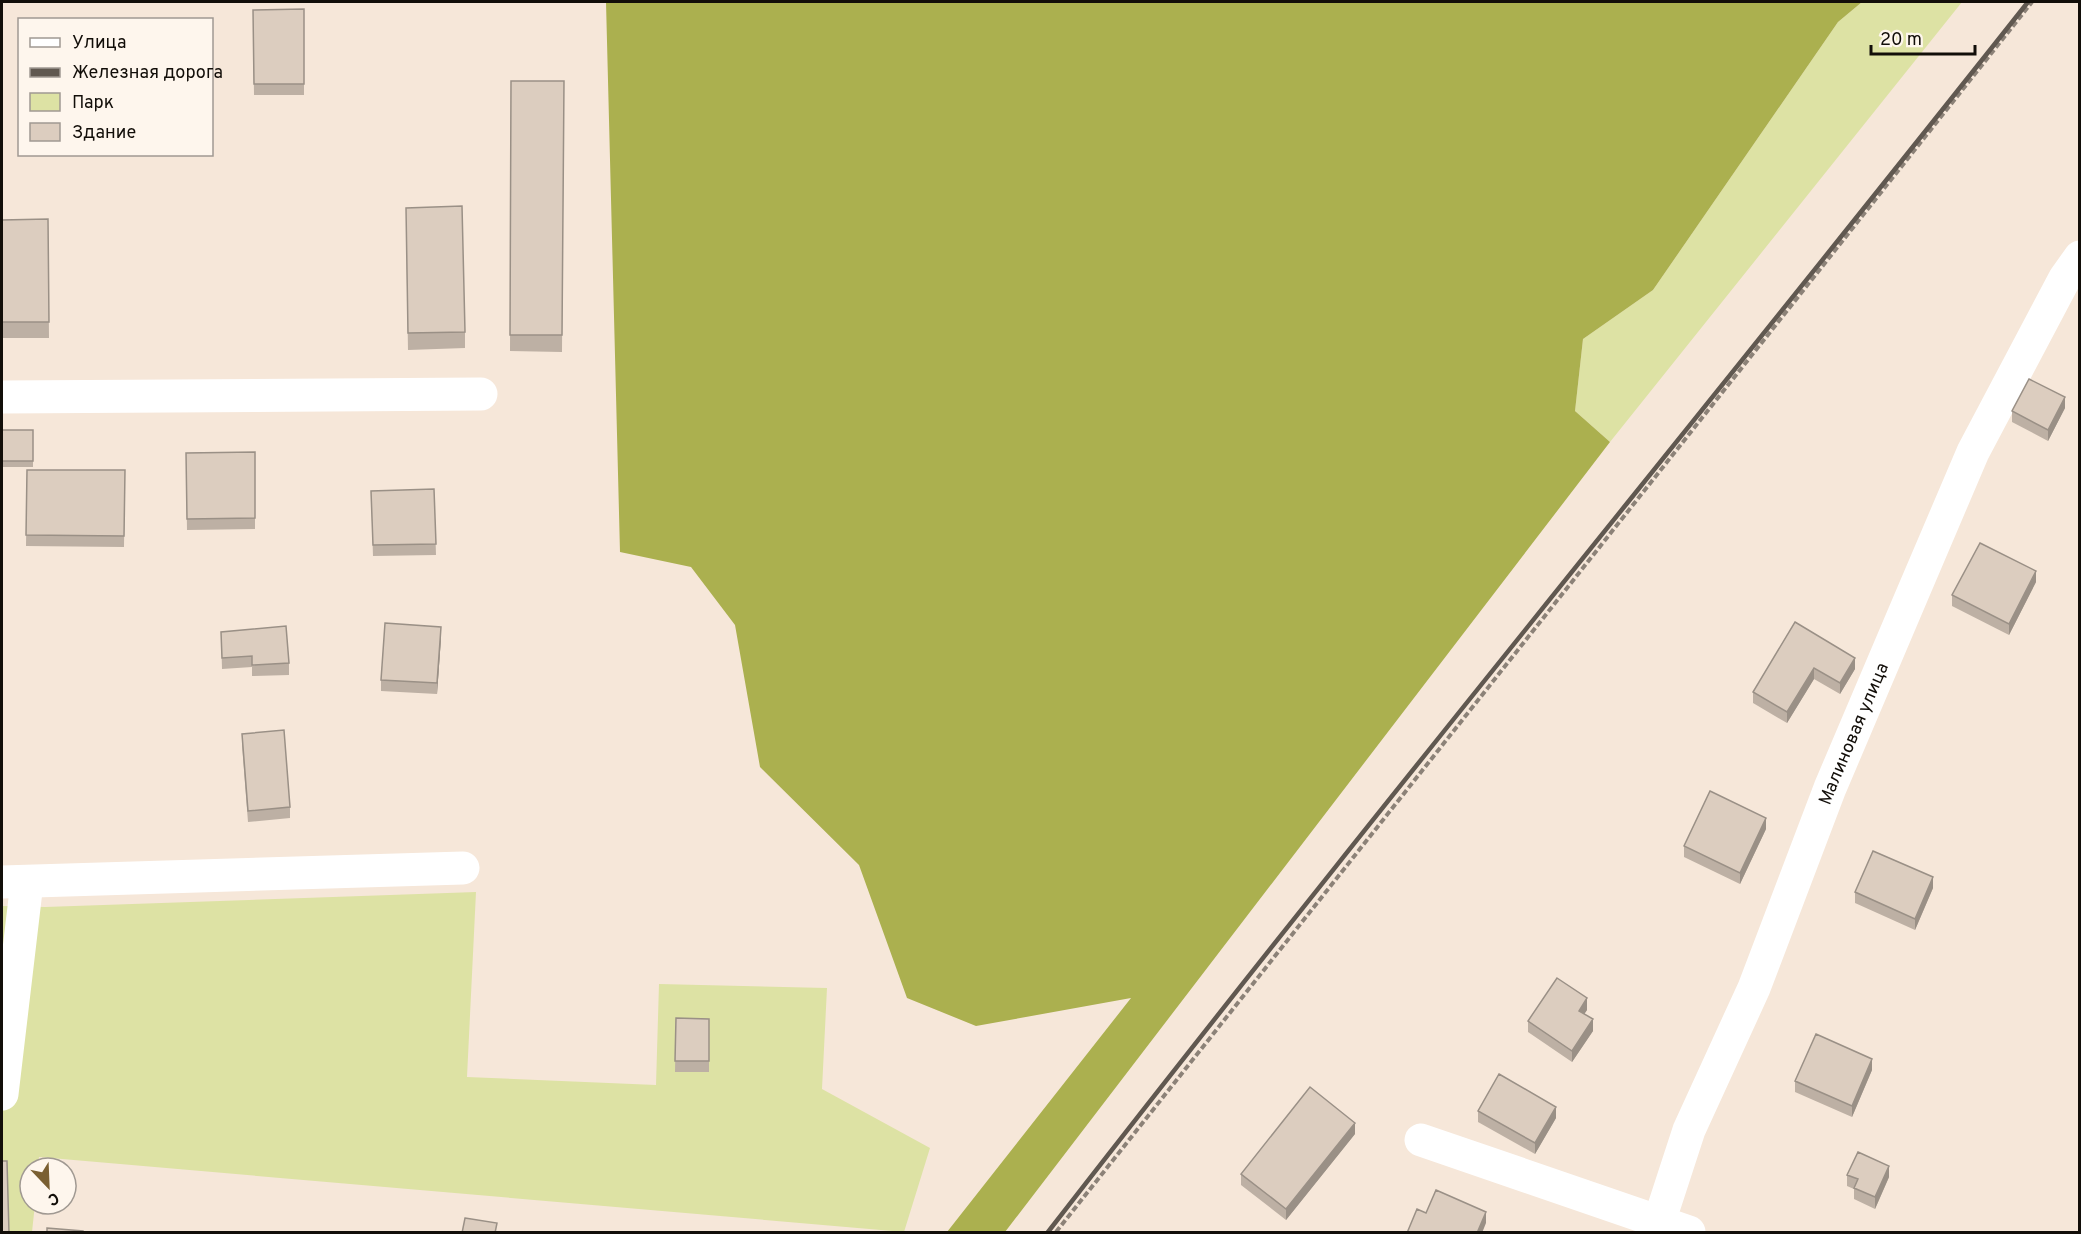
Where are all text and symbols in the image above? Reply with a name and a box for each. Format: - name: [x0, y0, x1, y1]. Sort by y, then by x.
- legend: [18, 18, 213, 156]
- scale bar: [1871, 18, 1974, 56]
- text: 20 m: [1880, 29, 1922, 52]
- text: Улица: [72, 32, 126, 55]
- text: Железная дорога: [72, 62, 223, 85]
- text: Парк: [72, 92, 114, 115]
- text: Здание: [72, 122, 136, 145]
- street label: Малиновая улица: [1815, 660, 1895, 808]
- north arrow: [18, 1156, 78, 1216]
- text: С: [44, 1187, 62, 1209]

